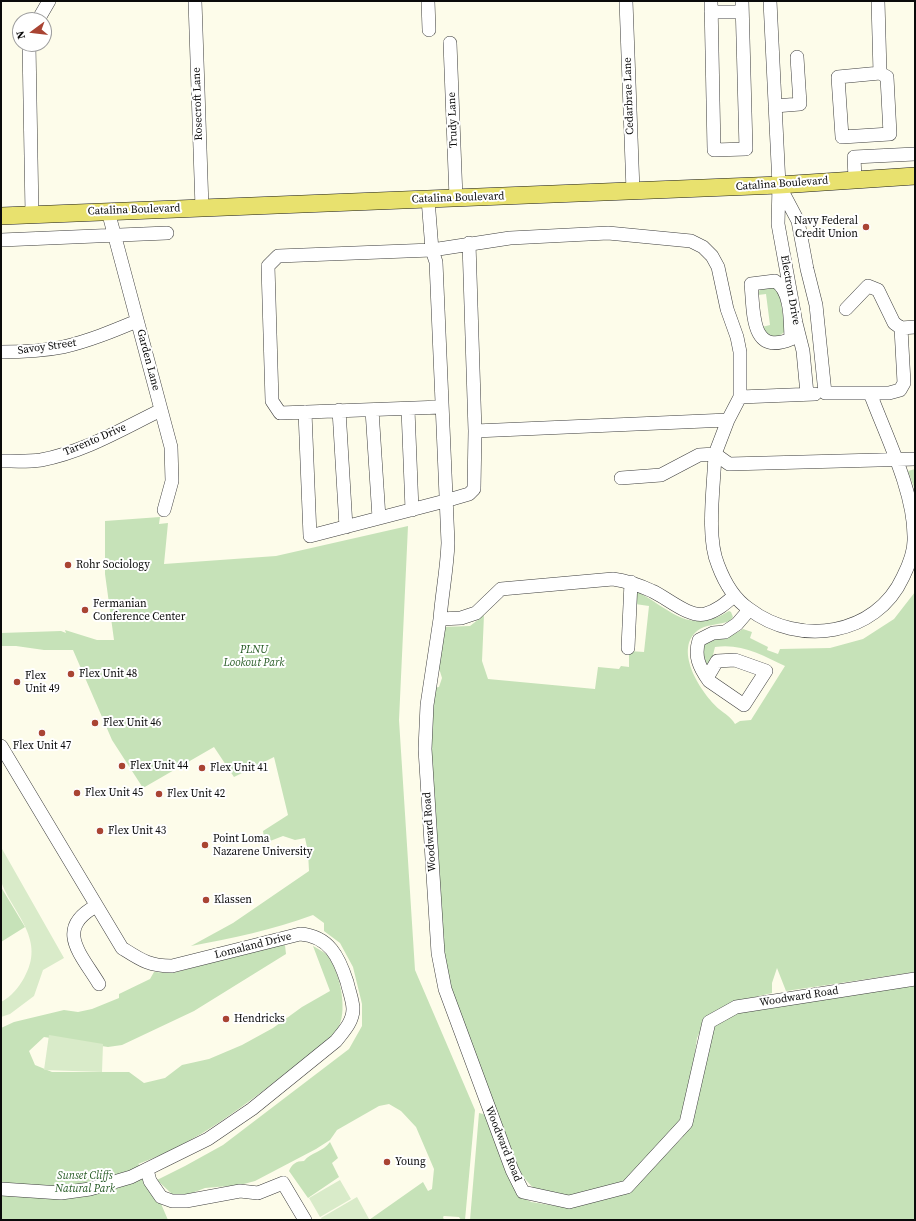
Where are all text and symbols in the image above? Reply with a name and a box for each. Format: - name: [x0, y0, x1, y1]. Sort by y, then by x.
- north arrow: [12, 12, 52, 52]
- text: N: [13, 29, 29, 41]
- street label: Cedarbrae Lane: [621, 57, 637, 135]
- street label: Rosecroft Lane: [190, 67, 206, 141]
- street label: Trudy Lane: [445, 92, 461, 148]
- street label: Catalina Boulevard: [735, 174, 829, 194]
- street label: Catalina Boulevard: [411, 190, 505, 206]
- street label: Catalina Boulevard: [87, 202, 181, 218]
- place label: Navy Federal Credit Union: [794, 214, 858, 240]
- marker: Navy Federal Credit Union: [861, 222, 871, 232]
- street label: Electron Drive: [777, 254, 803, 326]
- street label: Garden Lane: [133, 328, 163, 392]
- street label: Savoy Street: [17, 336, 77, 358]
- street label: Tarento Drive: [61, 421, 129, 459]
- place label: Rohr Sociology: [76, 558, 150, 572]
- marker: Rohr Sociology: [63, 560, 73, 570]
- place label: Fermanian Conference Center: [93, 597, 185, 623]
- marker: Fermanian Conference Center: [80, 605, 90, 615]
- park label: PLNU Lookout Park: [224, 643, 284, 669]
- place label: Flex Unit 48: [79, 667, 137, 681]
- place label: Flex Unit 49: [25, 669, 60, 695]
- marker: Flex Unit 48: [66, 669, 76, 679]
- marker: Flex Unit 49: [12, 677, 22, 687]
- place label: Flex Unit 46: [103, 716, 161, 730]
- marker: Flex Unit 46: [90, 718, 100, 728]
- marker: Flex Unit 47: [37, 728, 47, 738]
- place label: Flex Unit 47: [13, 739, 71, 753]
- place label: Flex Unit 44: [130, 759, 188, 773]
- marker: Flex Unit 44: [117, 761, 127, 771]
- place label: Flex Unit 41: [210, 761, 268, 775]
- marker: Flex Unit 41: [197, 763, 207, 773]
- place label: Flex Unit 45: [85, 786, 143, 800]
- place label: Flex Unit 42: [167, 787, 225, 801]
- marker: Flex Unit 45: [72, 788, 82, 798]
- marker: Flex Unit 42: [154, 789, 164, 799]
- street label: Woodward Road: [421, 792, 439, 872]
- place label: Flex Unit 43: [108, 824, 166, 838]
- marker: Flex Unit 43: [95, 826, 105, 836]
- place label: Point Loma Nazarene University: [213, 832, 312, 858]
- marker: Point Loma Nazarene University: [200, 840, 210, 850]
- place label: Klassen: [214, 893, 252, 907]
- marker: Klassen: [201, 895, 211, 905]
- street label: Lomaland Drive: [213, 930, 293, 962]
- street label: Woodward Road: [758, 984, 840, 1010]
- place label: Hendricks: [234, 1012, 285, 1026]
- marker: Hendricks: [221, 1014, 231, 1024]
- street label: Woodward Road: [482, 1104, 524, 1184]
- place label: Young: [395, 1155, 426, 1169]
- marker: Young: [382, 1157, 392, 1167]
- park label: Sunset Cliffs Natural Park: [55, 1169, 115, 1195]

